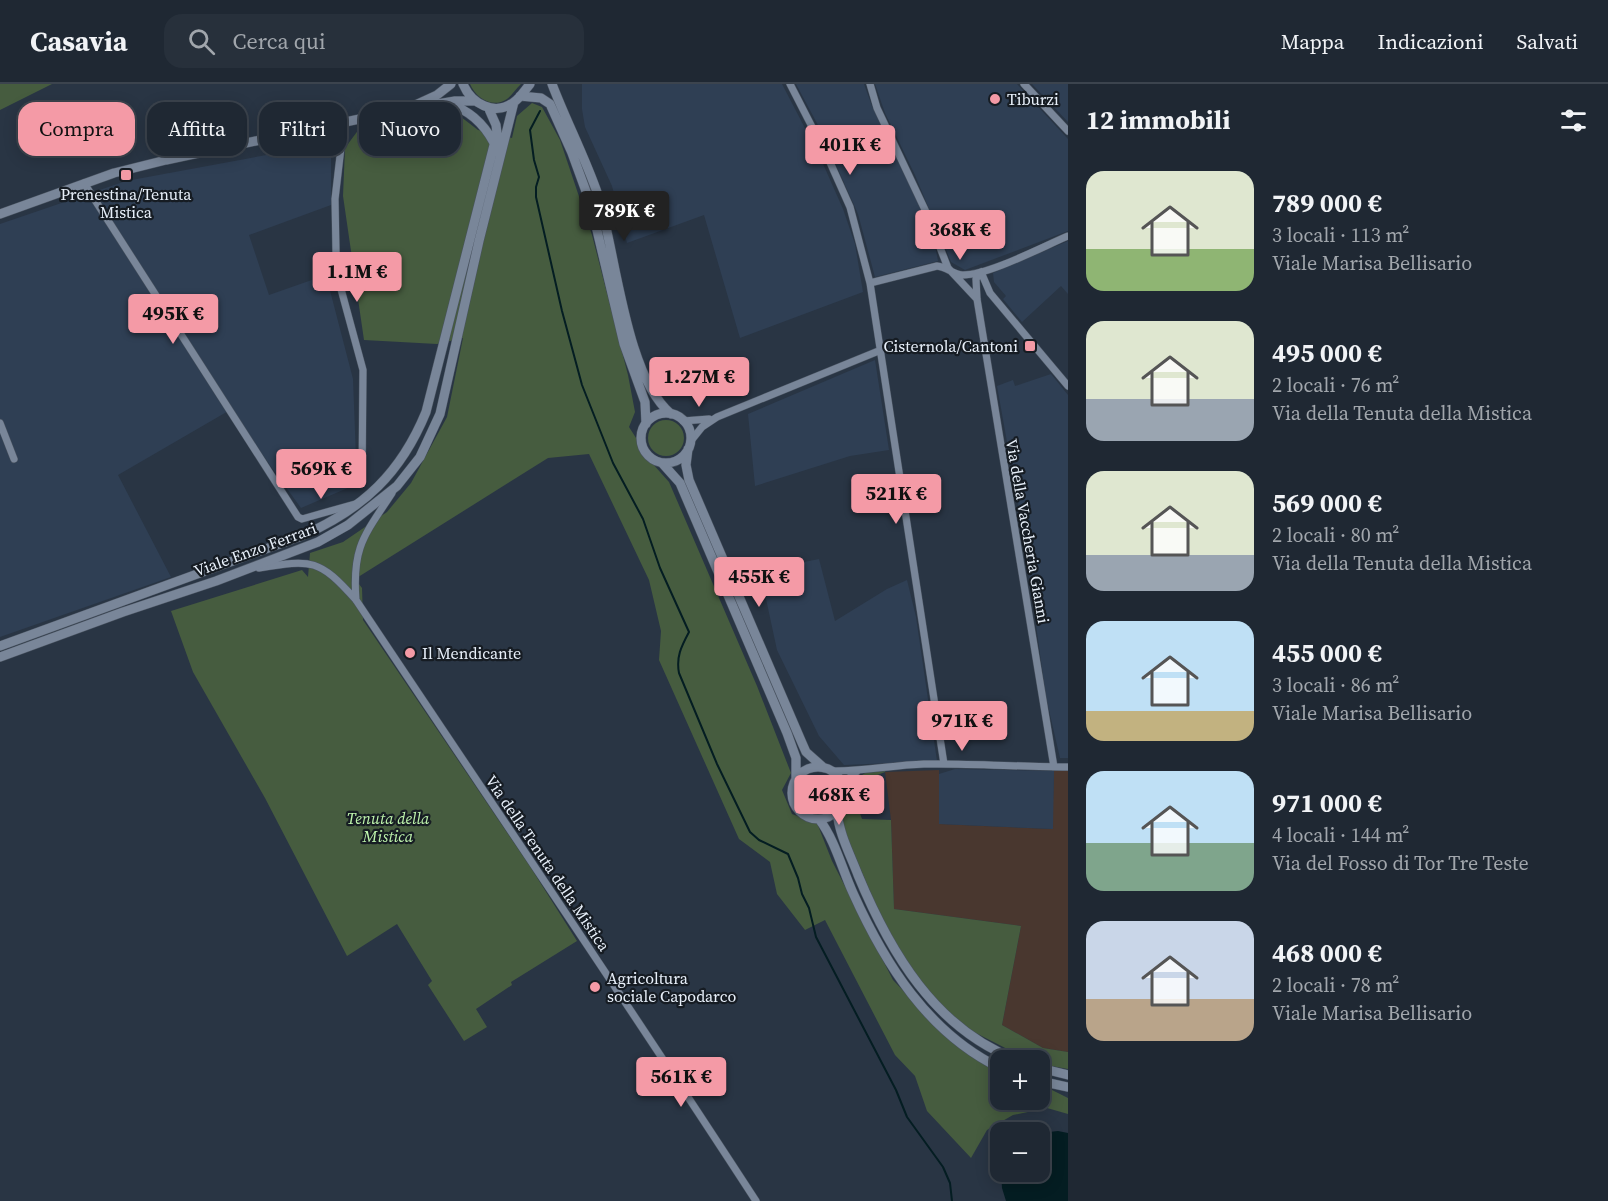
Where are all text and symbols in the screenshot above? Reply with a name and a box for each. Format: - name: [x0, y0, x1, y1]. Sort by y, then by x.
- search box: [164, 14, 584, 68]
- text: Casavia: [30, 22, 128, 60]
- icon: search: [185, 25, 218, 58]
- text: Cerca qui: [233, 26, 326, 56]
- text: Mappa: [1281, 27, 1345, 56]
- text: Indicazioni: [1378, 27, 1483, 56]
- text: Salvati: [1516, 27, 1578, 56]
- place label: Tiburzi: [1007, 88, 1059, 110]
- marker: Tiburzi: [988, 92, 1002, 106]
- chip: Compra: [18, 102, 135, 156]
- chip: Affitta: [147, 102, 247, 156]
- chip: Filtri: [259, 102, 347, 156]
- chip: Nuovo: [359, 102, 461, 156]
- text: 12 immobili: [1086, 102, 1230, 138]
- icon: filters: [1557, 104, 1590, 137]
- pin: 401K €: [801, 125, 899, 176]
- text: 401K €: [819, 130, 881, 158]
- marker: Prenestina/Tenuta Mistica: [119, 168, 133, 182]
- place label: Prenestina/Tenuta Mistica: [61, 183, 192, 223]
- text: 789 000 €: [1272, 185, 1382, 221]
- pin: 789K €: [575, 191, 673, 242]
- icon: home: [1134, 195, 1206, 267]
- text: 789K €: [593, 196, 655, 224]
- pin: 368K €: [911, 210, 1009, 261]
- text: 368K €: [929, 215, 991, 243]
- text: 3 locali · 113 m²: [1272, 221, 1409, 249]
- text: Viale Marisa Bellisario: [1272, 249, 1472, 277]
- pin: 1.1M €: [308, 252, 406, 303]
- text: 1.1M €: [327, 257, 387, 285]
- pin: 495K €: [124, 294, 222, 345]
- text: 495K €: [142, 299, 204, 327]
- place label: Cisternola/Cantoni: [883, 335, 1018, 357]
- text: 495 000 €: [1272, 335, 1382, 371]
- marker: Cisternola/Cantoni: [1023, 339, 1037, 353]
- icon: home: [1134, 345, 1206, 417]
- pin: 1.27M €: [644, 357, 754, 408]
- text: 1.27M €: [663, 362, 735, 390]
- text: 2 locali · 76 m²: [1272, 371, 1399, 399]
- text: Via della Tenuta della Mistica: [1272, 399, 1532, 427]
- street label: Via della Vaccheria Gianni: [1001, 437, 1055, 625]
- pin: 569K €: [272, 449, 370, 500]
- text: 569K €: [290, 454, 352, 482]
- pin: 521K €: [847, 474, 945, 525]
- text: 521K €: [865, 479, 927, 507]
- text: 569 000 €: [1272, 485, 1382, 521]
- icon: home: [1134, 495, 1206, 567]
- street label: Viale Enzo Ferrari: [191, 517, 319, 581]
- text: 2 locali · 80 m²: [1272, 521, 1399, 549]
- text: Via della Tenuta della Mistica: [1272, 549, 1532, 577]
- pin: 455K €: [710, 557, 808, 608]
- text: 455K €: [728, 562, 790, 590]
- text: 455 000 €: [1272, 635, 1382, 671]
- place label: Il Mendicante: [422, 642, 521, 664]
- icon: home: [1134, 645, 1206, 717]
- marker: Il Mendicante: [403, 646, 417, 660]
- text: 3 locali · 86 m²: [1272, 671, 1399, 699]
- text: Viale Marisa Bellisario: [1272, 699, 1472, 727]
- pin: 971K €: [913, 701, 1011, 752]
- text: 971K €: [931, 706, 993, 734]
- street label: Via della Tenuta della Mistica: [481, 771, 616, 956]
- pin: 468K €: [790, 775, 888, 826]
- text: 468K €: [808, 780, 870, 808]
- text: 971 000 €: [1272, 785, 1382, 821]
- icon: home: [1134, 795, 1206, 867]
- park label: Tenuta della Mistica: [347, 807, 430, 847]
- text: 4 locali · 144 m²: [1272, 821, 1409, 849]
- text: Via del Fosso di Tor Tre Teste: [1272, 849, 1529, 877]
- text: 468 000 €: [1272, 935, 1382, 971]
- icon: home: [1134, 945, 1206, 1017]
- place label: Agricoltura sociale Capodarco: [607, 967, 737, 1007]
- text: 2 locali · 78 m²: [1272, 971, 1399, 999]
- marker: Agricoltura sociale Capodarco: [588, 980, 602, 994]
- text: Viale Marisa Bellisario: [1272, 999, 1472, 1027]
- map controls: [990, 1050, 1050, 1182]
- button: +: [990, 1050, 1050, 1110]
- pin: 561K €: [632, 1057, 730, 1108]
- text: 561K €: [650, 1062, 712, 1090]
- button: −: [990, 1122, 1050, 1182]

